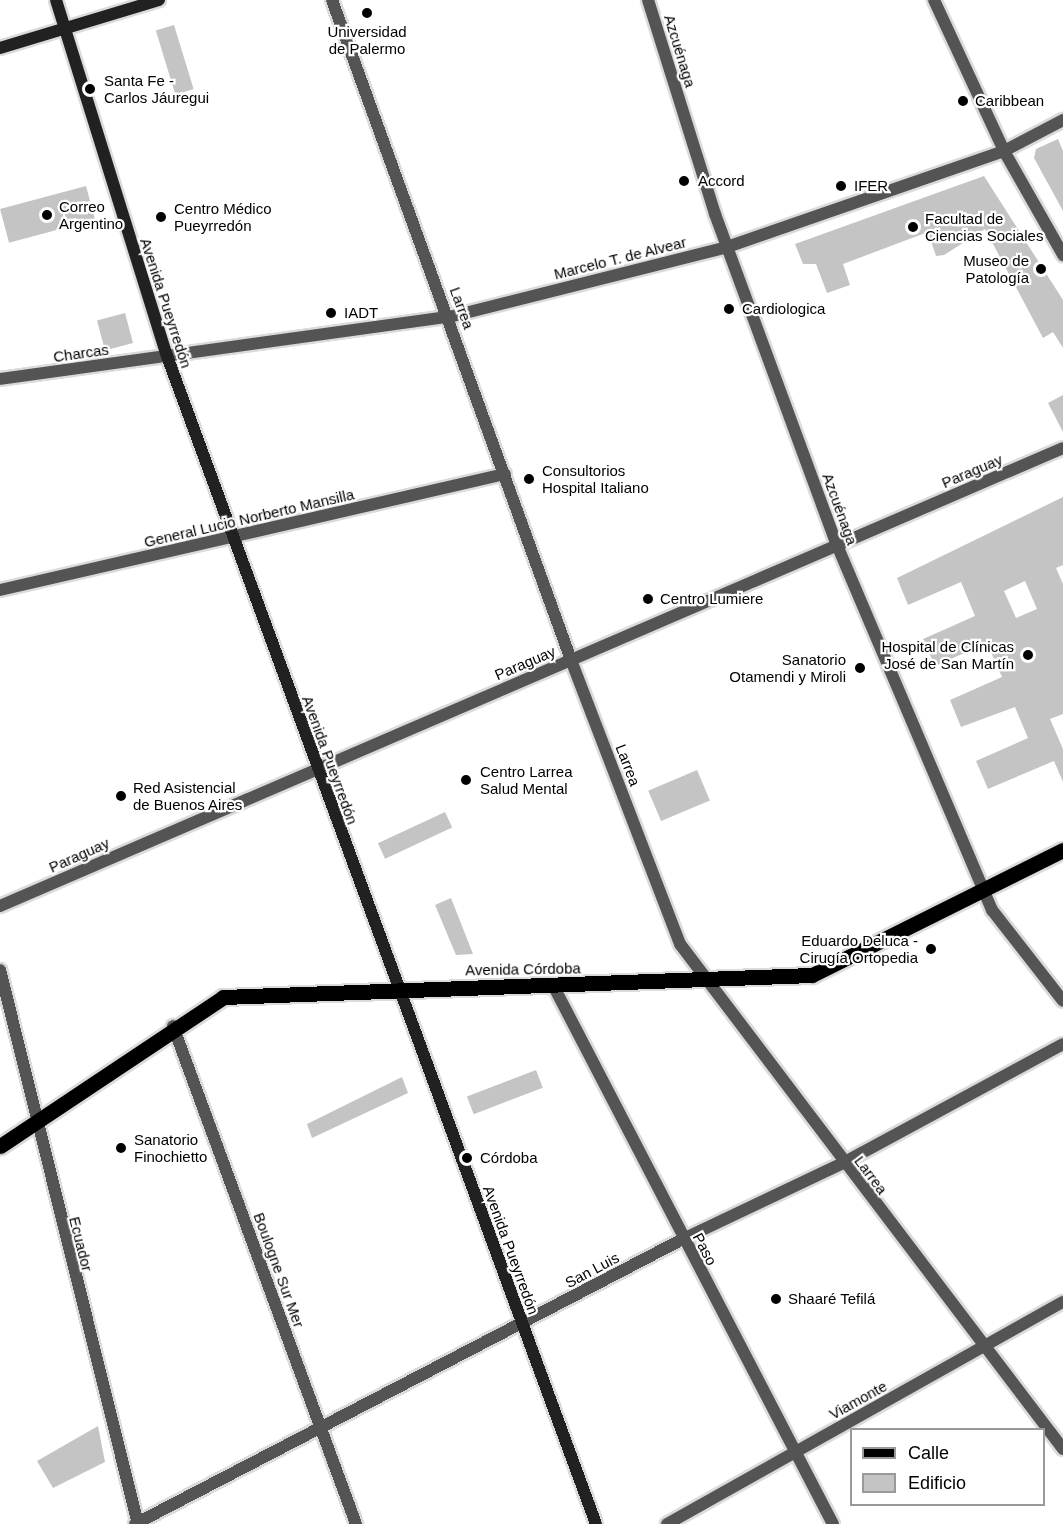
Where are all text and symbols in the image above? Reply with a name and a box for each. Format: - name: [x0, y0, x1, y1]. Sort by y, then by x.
- marker: Universidad de Palermo: [360, 6, 374, 20]
- street label: Azcuénaga: [660, 12, 700, 90]
- place label: Universidad de Palermo: [327, 22, 407, 57]
- place label: Santa Fe - Carlos Jáuregui: [104, 71, 209, 106]
- marker: Santa Fe - Carlos Jáuregui: [81, 80, 99, 98]
- place label: Caribbean: [975, 92, 1044, 110]
- marker: Caribbean: [956, 94, 970, 108]
- marker: Accord: [675, 172, 693, 190]
- place label: Accord: [698, 172, 745, 190]
- marker: IFER: [832, 177, 850, 195]
- place label: IFER: [854, 177, 888, 195]
- place label: Correo Argentino: [59, 197, 123, 232]
- place label: Centro Médico Pueyrredón: [174, 199, 272, 234]
- marker: Correo Argentino: [40, 208, 54, 222]
- marker: Centro Médico Pueyrredón: [152, 208, 170, 226]
- place label: Facultad de Ciencias Sociales: [925, 209, 1043, 244]
- marker: Facultad de Ciencias Sociales: [906, 220, 920, 234]
- street label: Marcelo T. de Alvear: [551, 233, 689, 283]
- street label: Avenida Pueyrredón: [136, 236, 196, 370]
- place label: Museo de Patología: [963, 251, 1029, 286]
- marker: Museo de Patología: [1034, 262, 1048, 276]
- street label: Larrea: [446, 285, 478, 331]
- marker: Cardiologica: [720, 300, 738, 318]
- place label: Cardiologica: [742, 300, 825, 318]
- marker: IADT: [322, 304, 340, 322]
- place label: IADT: [344, 304, 378, 322]
- street label: Charcas: [52, 340, 110, 366]
- street label: Paraguay: [939, 450, 1005, 492]
- place label: Consultorios Hospital Italiano: [542, 461, 649, 496]
- marker: Consultorios Hospital Italiano: [520, 470, 538, 488]
- street label: Azcuénaga: [819, 471, 861, 547]
- street label: General Lucio Norberto Mansilla: [142, 485, 356, 551]
- place label: Centro Lumiere: [660, 590, 763, 608]
- marker: Centro Lumiere: [641, 592, 655, 606]
- place label: Hospital de Clínicas José de San Martín: [881, 637, 1014, 672]
- street label: Paraguay: [492, 642, 558, 684]
- marker: Hospital de Clínicas José de San Martín: [1019, 646, 1037, 664]
- place label: Sanatorio Otamendi y Miroli: [729, 650, 846, 685]
- marker: Sanatorio Otamendi y Miroli: [851, 659, 869, 677]
- street label: Avenida Pueyrredón: [298, 693, 362, 827]
- street label: Larrea: [612, 742, 644, 788]
- place label: Centro Larrea Salud Mental: [480, 762, 573, 797]
- marker: Centro Larrea Salud Mental: [457, 771, 475, 789]
- place label: Red Asistencial de Buenos Aires: [133, 778, 243, 813]
- marker: Red Asistencial de Buenos Aires: [114, 789, 128, 803]
- street label: Paraguay: [46, 834, 112, 876]
- place label: Eduardo Deluca - Cirugía Ortopedia: [800, 931, 918, 966]
- marker: Eduardo Deluca - Cirugía Ortopedia: [922, 940, 940, 958]
- street label: Avenida Córdoba: [465, 959, 581, 979]
- place label: Sanatorio Finochietto: [134, 1130, 207, 1165]
- marker: Sanatorio Finochietto: [112, 1139, 130, 1157]
- marker: Córdoba: [458, 1149, 476, 1167]
- place label: Córdoba: [480, 1149, 538, 1167]
- street label: Larrea: [851, 1152, 891, 1198]
- street label: Avenida Pueyrredón: [479, 1183, 543, 1317]
- street label: Boulogne Sur Mer: [250, 1210, 308, 1330]
- street label: Ecuador: [66, 1215, 96, 1273]
- street label: Paso: [689, 1230, 721, 1268]
- street label: San Luis: [562, 1248, 622, 1292]
- place label: Shaaré Tefilá: [788, 1290, 876, 1308]
- marker: Shaaré Tefilá: [769, 1292, 783, 1306]
- street label: Viamonte: [826, 1377, 890, 1423]
- legend: [850, 1428, 1045, 1506]
- text: Calle: [908, 1443, 949, 1463]
- text: Edificio: [908, 1473, 966, 1493]

